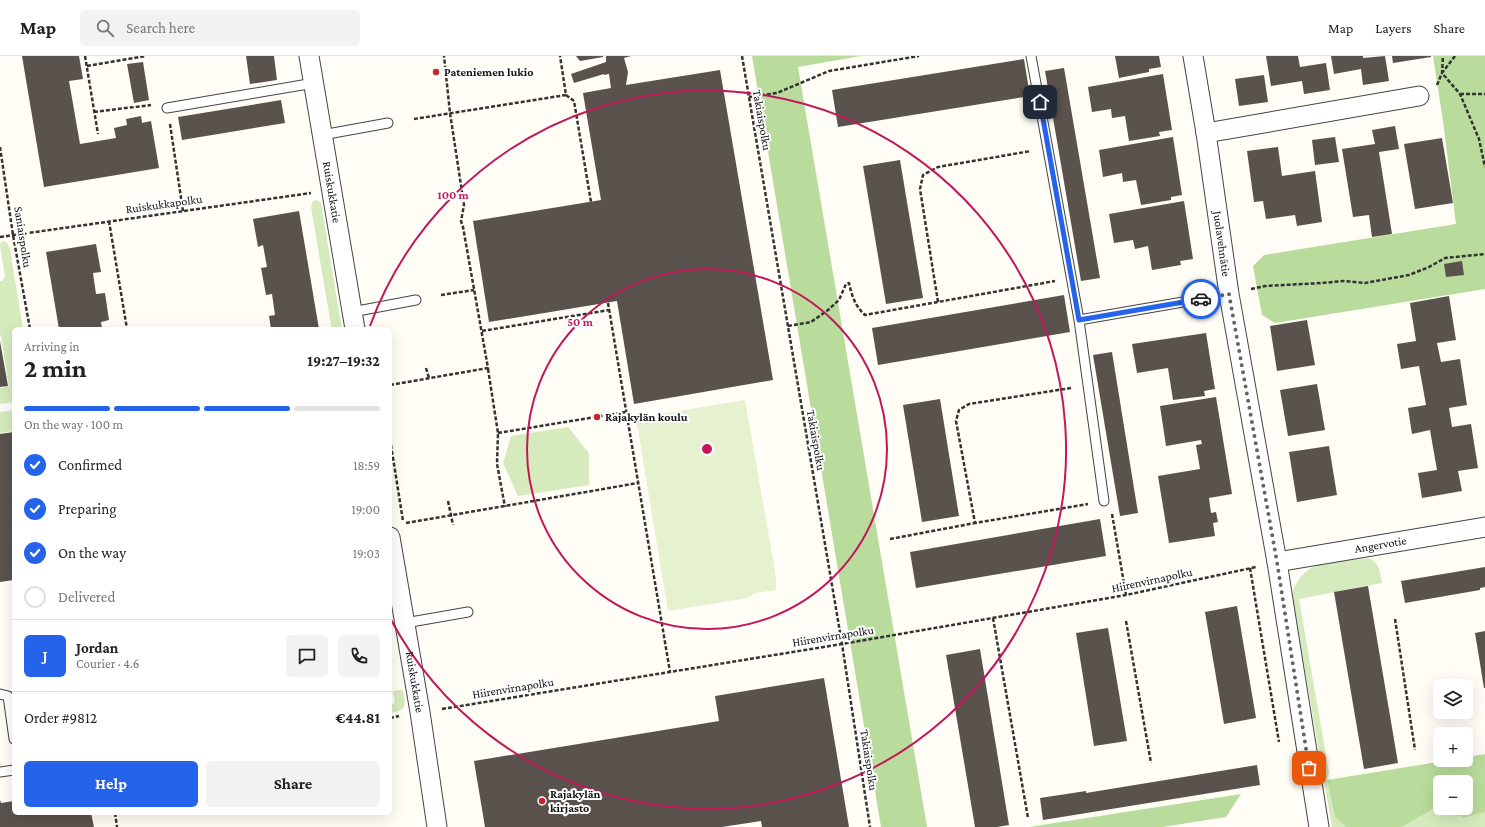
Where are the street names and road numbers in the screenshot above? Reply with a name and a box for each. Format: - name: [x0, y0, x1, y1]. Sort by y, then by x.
- street label: Takiaispolku: [750, 89, 774, 152]
- street label: Ruiskukkatie: [320, 160, 344, 224]
- street label: Ruiskukkapolku: [125, 192, 204, 216]
- street label: Saniaispolku: [11, 205, 35, 269]
- street label: Juolavehnätie: [1210, 209, 1233, 278]
- street label: Takiaispolku: [804, 409, 828, 472]
- street label: Angervotie: [1354, 533, 1408, 556]
- street label: Hiirenvirnapolku: [1110, 564, 1194, 595]
- street label: Hiirenvirnapolku: [791, 623, 875, 649]
- street label: Ruiskukkatie: [403, 650, 427, 714]
- street label: Hiirenvirnapolku: [471, 675, 555, 701]
- street label: Takiaispolku: [857, 729, 881, 792]

